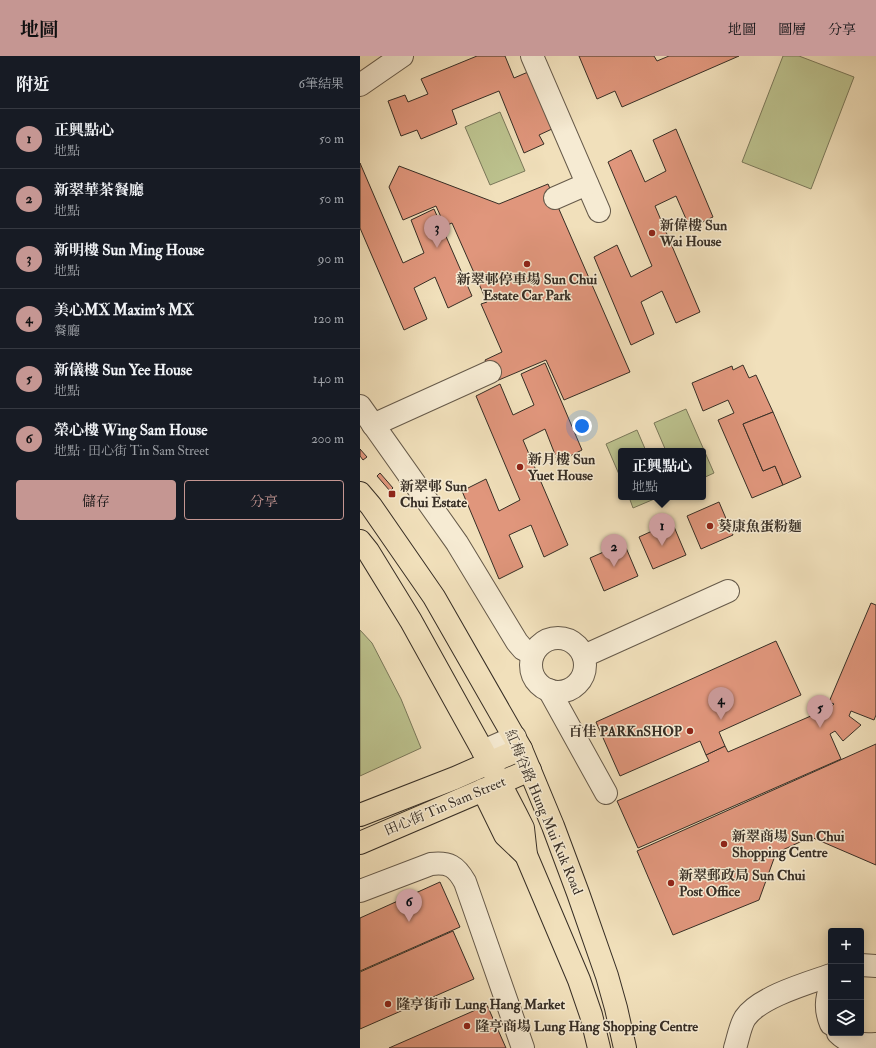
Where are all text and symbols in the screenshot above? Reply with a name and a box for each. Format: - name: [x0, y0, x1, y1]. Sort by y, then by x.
- text: 地圖: [20, 18, 58, 42]
- text: 地圖: [728, 21, 756, 38]
- text: 圖層: [778, 21, 806, 38]
- text: 分享: [828, 21, 856, 38]
- text: 附近: [16, 74, 50, 95]
- text: 6筆結果: [298, 76, 344, 92]
- text: 正興點心: [54, 121, 114, 140]
- text: 1: [27, 131, 31, 147]
- text: 50 m: [319, 131, 344, 147]
- text: 地點: [54, 143, 80, 159]
- text: 新翠華茶餐廳: [54, 181, 144, 200]
- text: 2: [26, 191, 32, 207]
- text: 50 m: [319, 191, 344, 207]
- text: 地點: [54, 203, 80, 219]
- pin: 3: [424, 215, 450, 248]
- place label: 新偉樓 Sun Wai House: [659, 217, 728, 250]
- marker: 新偉樓 Sun Wai House: [647, 228, 657, 238]
- text: 新明樓 Sun Ming House: [54, 241, 204, 260]
- text: 3: [27, 251, 32, 267]
- text: 90 m: [318, 251, 344, 267]
- marker: 新翠邨停車場 Sun Chui Estate Car Park: [522, 259, 532, 269]
- text: 地點: [54, 263, 80, 279]
- place label: 新翠邨停車場 Sun Chui Estate Car Park: [457, 271, 598, 304]
- text: 美心MX Maxim's MX: [54, 301, 194, 320]
- text: 4: [25, 311, 33, 327]
- text: 120 m: [313, 311, 344, 327]
- text: 餐廳: [54, 323, 80, 339]
- text: 新儀樓 Sun Yee House: [54, 361, 192, 380]
- text: 5: [26, 371, 32, 387]
- text: 140 m: [313, 371, 344, 387]
- text: 地點: [54, 383, 80, 399]
- your location: [572, 416, 592, 436]
- text: 榮心樓 Wing Sam House: [54, 421, 207, 440]
- text: 6: [26, 431, 32, 447]
- text: 200 m: [311, 431, 344, 447]
- text: 地點 · 田心街 Tin Sam Street: [54, 443, 209, 459]
- popup: [618, 448, 706, 500]
- place label: 新月樓 Sun Yuet House: [527, 451, 596, 484]
- text: 正興點心: [632, 457, 692, 476]
- marker: 新月樓 Sun Yuet House: [515, 462, 525, 472]
- place label: 新翠邨 Sun Chui Estate: [400, 478, 468, 511]
- text: 地點: [632, 479, 658, 495]
- button: 儲存: [16, 480, 176, 520]
- button: 分享: [184, 480, 344, 520]
- marker: 新翠邨 Sun Chui Estate: [387, 489, 397, 499]
- pin: 1: [649, 513, 675, 546]
- place label: 葵康魚蛋粉麵: [718, 518, 802, 535]
- marker: 葵康魚蛋粉麵: [705, 521, 715, 531]
- pin: 2: [601, 534, 627, 567]
- pin: 4: [708, 687, 734, 720]
- pin: 5: [807, 695, 833, 728]
- place label: 百佳 PARKnSHOP: [569, 723, 683, 740]
- marker: 百佳 PARKnSHOP: [685, 726, 695, 736]
- street label: 紅梅谷路 Hung Mui Kuk Road: [501, 727, 587, 897]
- street label: 田心街 Tin Sam Street: [382, 773, 509, 839]
- place label: 新翠商場 Sun Chui Shopping Centre: [732, 828, 845, 862]
- marker: 新翠商場 Sun Chui Shopping Centre: [719, 839, 729, 849]
- place label: 新翠郵政局 Sun Chui Post Office: [679, 867, 806, 900]
- marker: 新翠郵政局 Sun Chui Post Office: [666, 878, 676, 888]
- pin: 6: [396, 889, 422, 922]
- map controls: [828, 928, 864, 1036]
- button: +: [828, 928, 864, 964]
- button: −: [828, 964, 864, 1000]
- place label: 隆亨街市 Lung Hang Market: [396, 996, 565, 1014]
- marker: 隆亨街市 Lung Hang Market: [383, 999, 393, 1009]
- button: layers: [828, 1000, 864, 1036]
- place label: 隆亨商場 Lung Hang Shopping Centre: [475, 1018, 698, 1036]
- marker: 隆亨商場 Lung Hang Shopping Centre: [462, 1021, 472, 1031]

